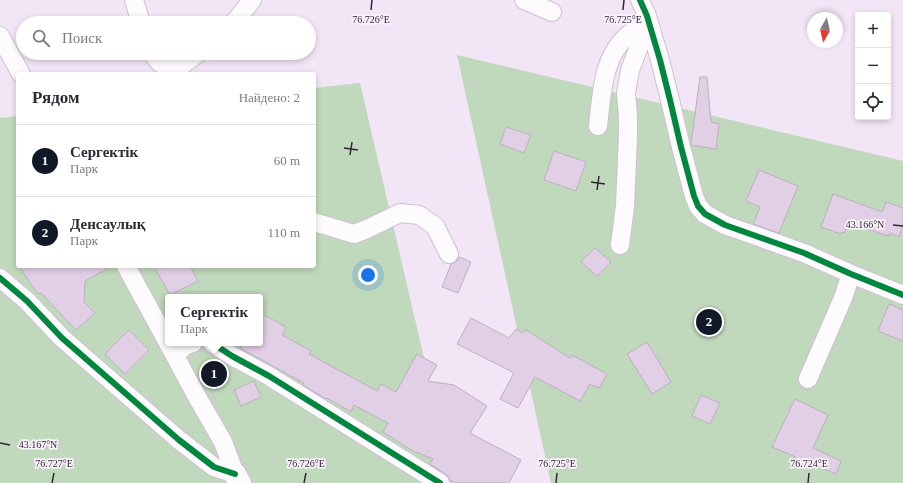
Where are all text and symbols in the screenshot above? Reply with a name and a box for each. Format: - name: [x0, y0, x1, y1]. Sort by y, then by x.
- north arrow: [807, 12, 843, 48]
- map controls: [855, 12, 891, 120]
- button: +: [855, 12, 891, 48]
- text: 76.726°E: [352, 14, 390, 25]
- text: 76.725°E: [604, 14, 642, 25]
- search box: [16, 16, 316, 60]
- icon: search: [30, 27, 52, 49]
- text: Поиск: [62, 30, 102, 46]
- button: −: [855, 48, 891, 84]
- button: locate: [855, 84, 891, 120]
- text: Рядом: [32, 88, 80, 107]
- text: Найдено: 2: [239, 90, 300, 105]
- text: Сергектік: [70, 144, 138, 160]
- text: 1: [42, 153, 48, 168]
- text: 60 m: [274, 153, 300, 168]
- text: Парк: [70, 161, 98, 176]
- text: Денсаулық: [70, 216, 145, 232]
- text: 43.166°N: [846, 219, 884, 230]
- text: 2: [42, 225, 48, 240]
- text: 110 m: [268, 225, 300, 240]
- text: Парк: [70, 233, 98, 248]
- your location: [358, 265, 378, 285]
- popup: [165, 294, 263, 346]
- text: Сергектік: [180, 304, 248, 320]
- pin: 2: [696, 307, 722, 337]
- text: Парк: [180, 321, 208, 336]
- pin: 1: [201, 359, 227, 389]
- text: 43.167°N: [19, 439, 57, 450]
- text: 76.727°E: [35, 458, 73, 469]
- text: 76.726°E: [287, 458, 325, 469]
- text: 76.725°E: [538, 458, 576, 469]
- text: 76.724°E: [790, 458, 828, 469]

